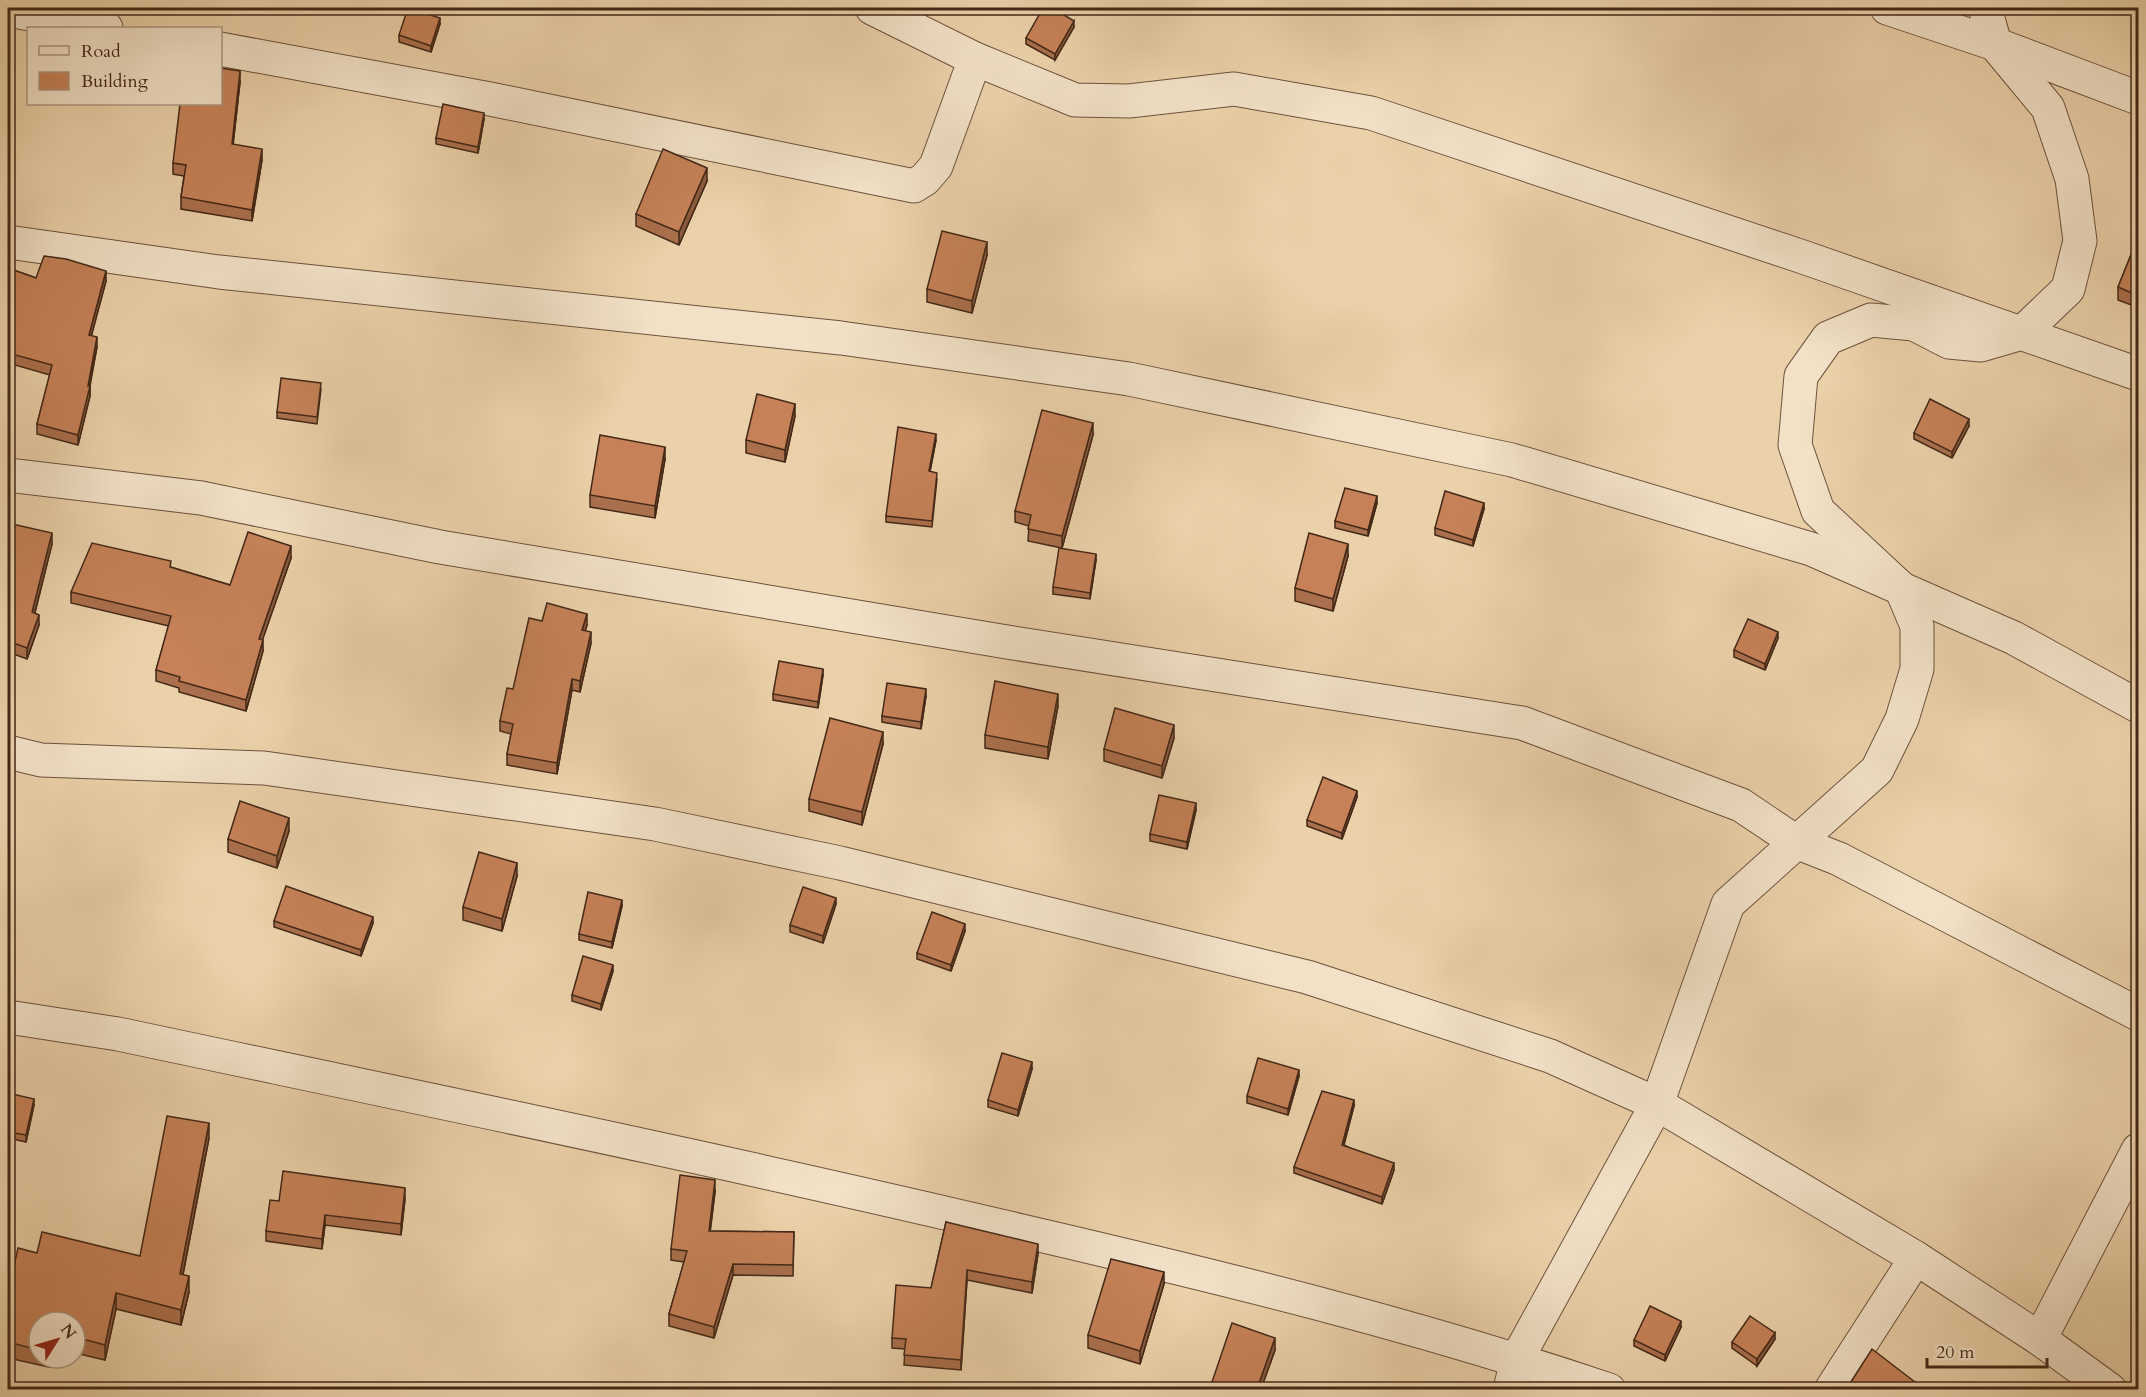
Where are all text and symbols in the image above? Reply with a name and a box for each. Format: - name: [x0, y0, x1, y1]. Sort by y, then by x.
- legend: [27, 27, 222, 105]
- text: Road: [81, 39, 121, 64]
- text: Building: [81, 69, 149, 94]
- north arrow: [27, 1310, 87, 1370]
- text: N: [55, 1319, 81, 1344]
- scale bar: [1927, 1331, 2047, 1369]
- text: 20 m: [1936, 1340, 1975, 1365]

